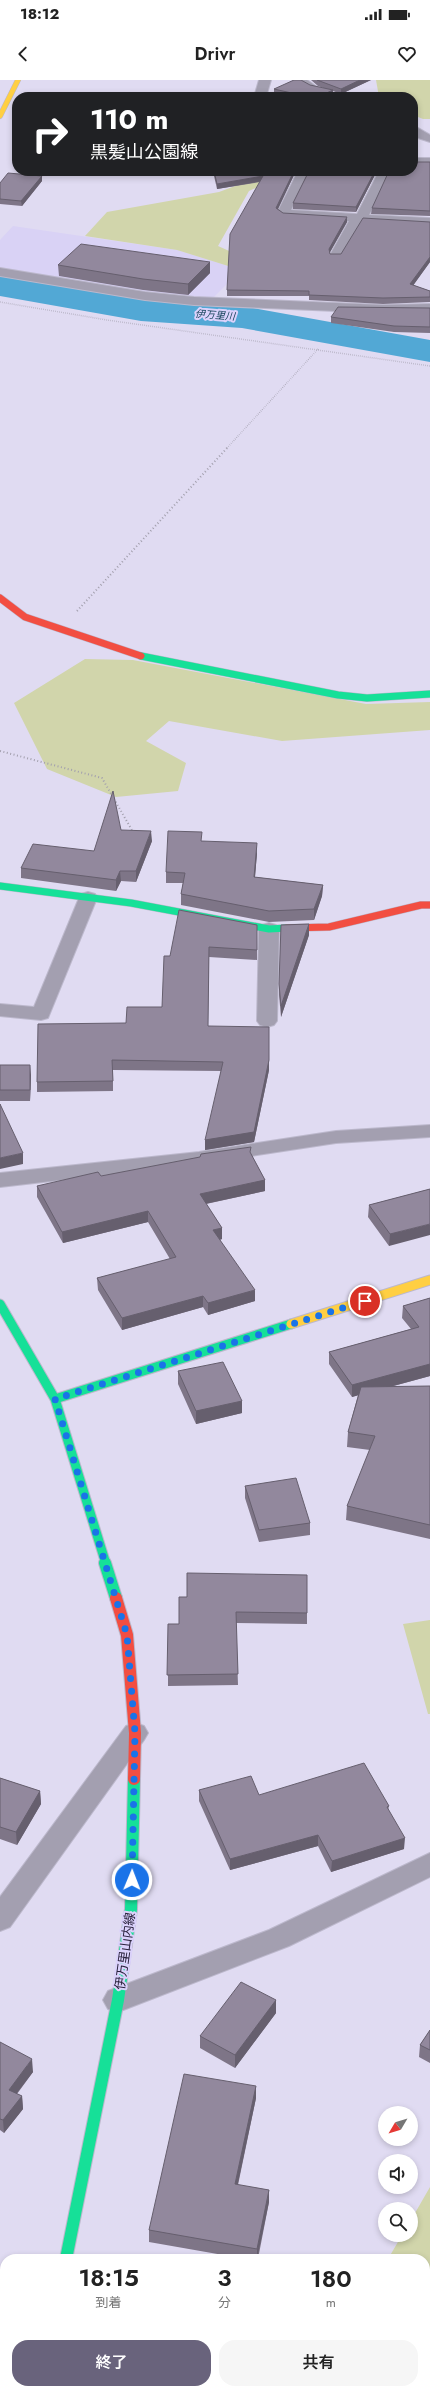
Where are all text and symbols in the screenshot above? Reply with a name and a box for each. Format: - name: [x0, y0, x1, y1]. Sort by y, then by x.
- text: 18:12: [20, 3, 59, 25]
- text: Drivr: [195, 41, 235, 67]
- icon: back: [12, 43, 34, 65]
- icon: heart: [396, 43, 418, 65]
- text: 110 m: [90, 99, 168, 140]
- icon: right: [24, 108, 76, 160]
- text: 黒髪山公園線: [90, 139, 198, 165]
- water label: 伊万里川: [195, 306, 236, 324]
- pin: [348, 1284, 382, 1318]
- icon: arrive: [354, 1290, 376, 1312]
- position arrow: [111, 1859, 153, 1901]
- street label: 伊万里山内線: [110, 1911, 140, 1991]
- north arrow: [378, 2106, 418, 2146]
- map controls: [378, 2106, 418, 2242]
- button: sound: [378, 2154, 418, 2194]
- button: search: [378, 2202, 418, 2242]
- text: 18:15: [78, 2260, 139, 2295]
- text: 3: [217, 2260, 232, 2295]
- text: 180: [310, 2261, 352, 2296]
- text: 到着: [96, 2293, 122, 2312]
- text: 分: [218, 2293, 231, 2312]
- text: m: [326, 2293, 336, 2312]
- button: 終了: [12, 2340, 211, 2386]
- button: 共有: [219, 2340, 418, 2386]

